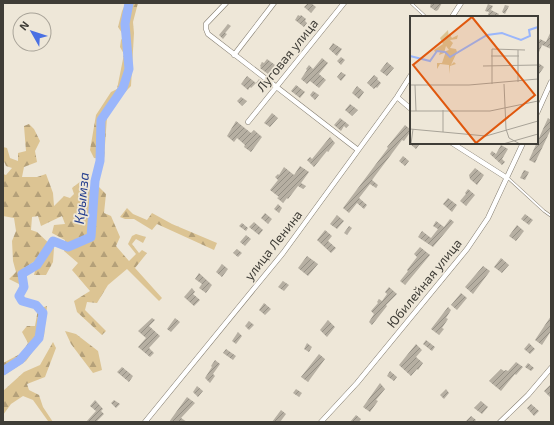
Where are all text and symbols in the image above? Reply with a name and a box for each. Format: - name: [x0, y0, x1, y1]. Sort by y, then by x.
- north arrow: [12, 12, 52, 52]
- street label: Луговая улица: [253, 15, 321, 95]
- inset map: [410, 16, 538, 144]
- text: N: [16, 18, 31, 33]
- water label: Крымза: [70, 171, 92, 225]
- street label: улица Ленина: [241, 207, 305, 283]
- street label: Юбилейная улица: [383, 235, 465, 331]

